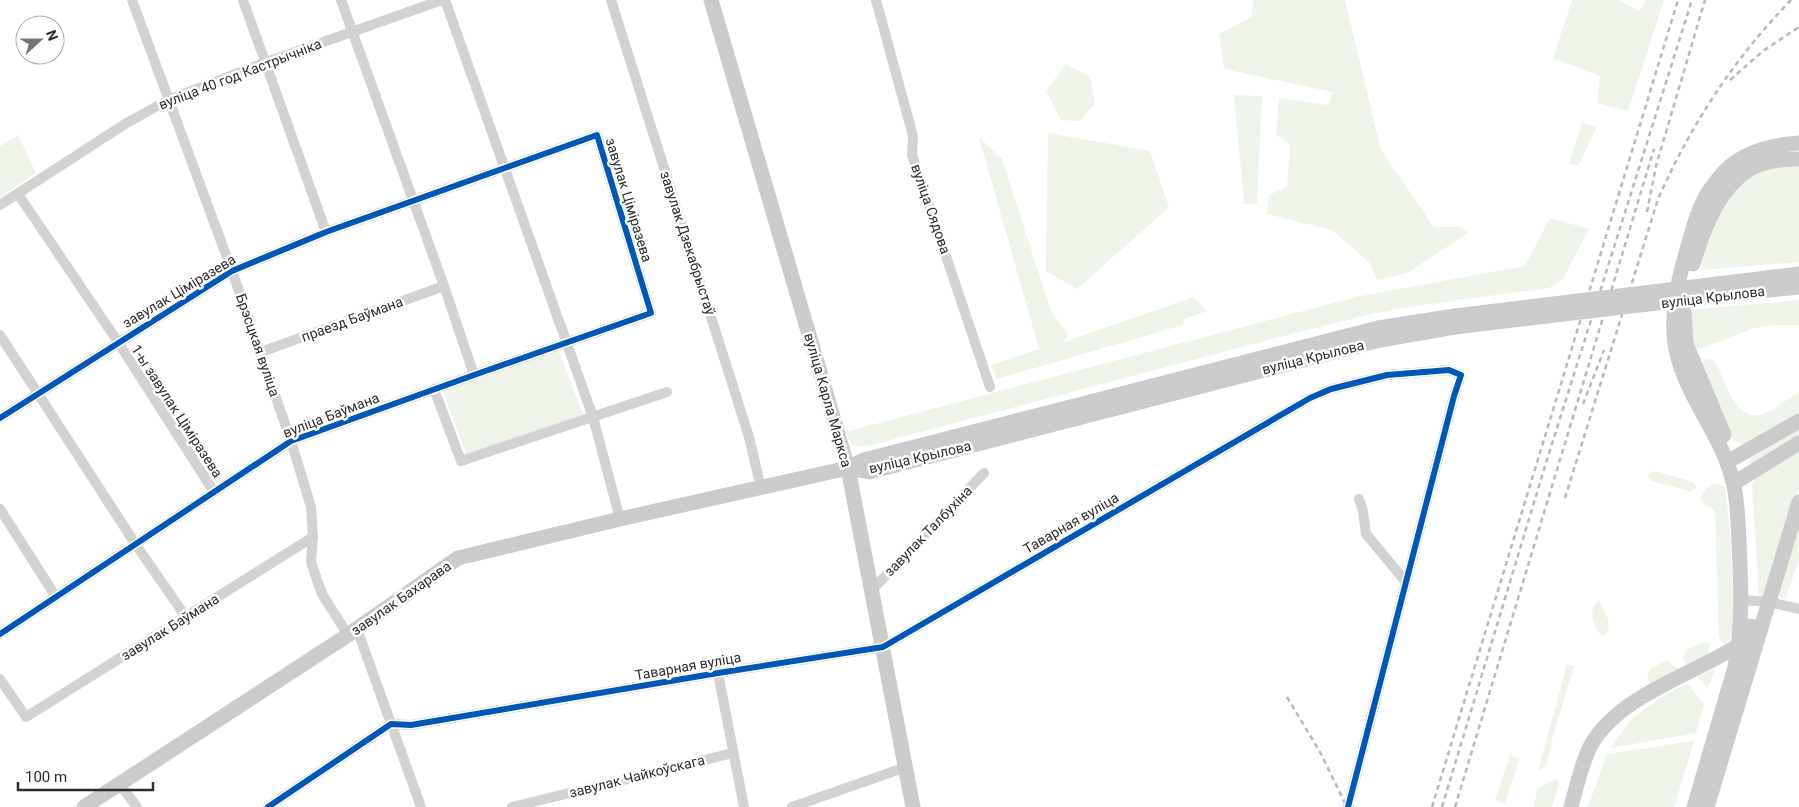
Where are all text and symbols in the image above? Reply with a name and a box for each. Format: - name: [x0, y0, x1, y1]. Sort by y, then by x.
- north arrow: [15, 15, 65, 65]
- text: N: [43, 28, 61, 43]
- street label: вуліца 40 год Кастрычніка: [156, 35, 324, 113]
- street label: завулак Ціміразева: [603, 136, 655, 264]
- street label: вуліца Сядова: [908, 162, 954, 256]
- street label: завулак Дзекабрыстаў: [657, 169, 719, 317]
- street label: завулак Ціміразева: [120, 251, 238, 331]
- street label: вуліца Крылова: [1660, 283, 1766, 311]
- street label: Брэсцкая вуліца: [233, 291, 283, 399]
- street label: праезд Баўмана: [299, 293, 405, 345]
- street label: вуліца Карла Маркса: [801, 331, 855, 469]
- street label: вуліца Крылова: [1260, 337, 1366, 377]
- street label: 1-ы завулак Ціміразева: [128, 342, 226, 480]
- street label: вуліца Баўмана: [281, 389, 381, 441]
- street label: вуліца Крылова: [867, 437, 973, 477]
- street label: завулак Талбухіна: [881, 483, 975, 579]
- street label: Таварная вуліца: [1021, 489, 1121, 557]
- street label: завулак Бахарава: [348, 558, 454, 638]
- street label: завулак Баўмана: [118, 590, 222, 664]
- street label: Таварная вуліца: [634, 649, 742, 683]
- street label: завулак Чайкоўскага: [568, 751, 706, 801]
- scale bar: [18, 760, 152, 792]
- text: 100 m: [25, 768, 67, 786]

